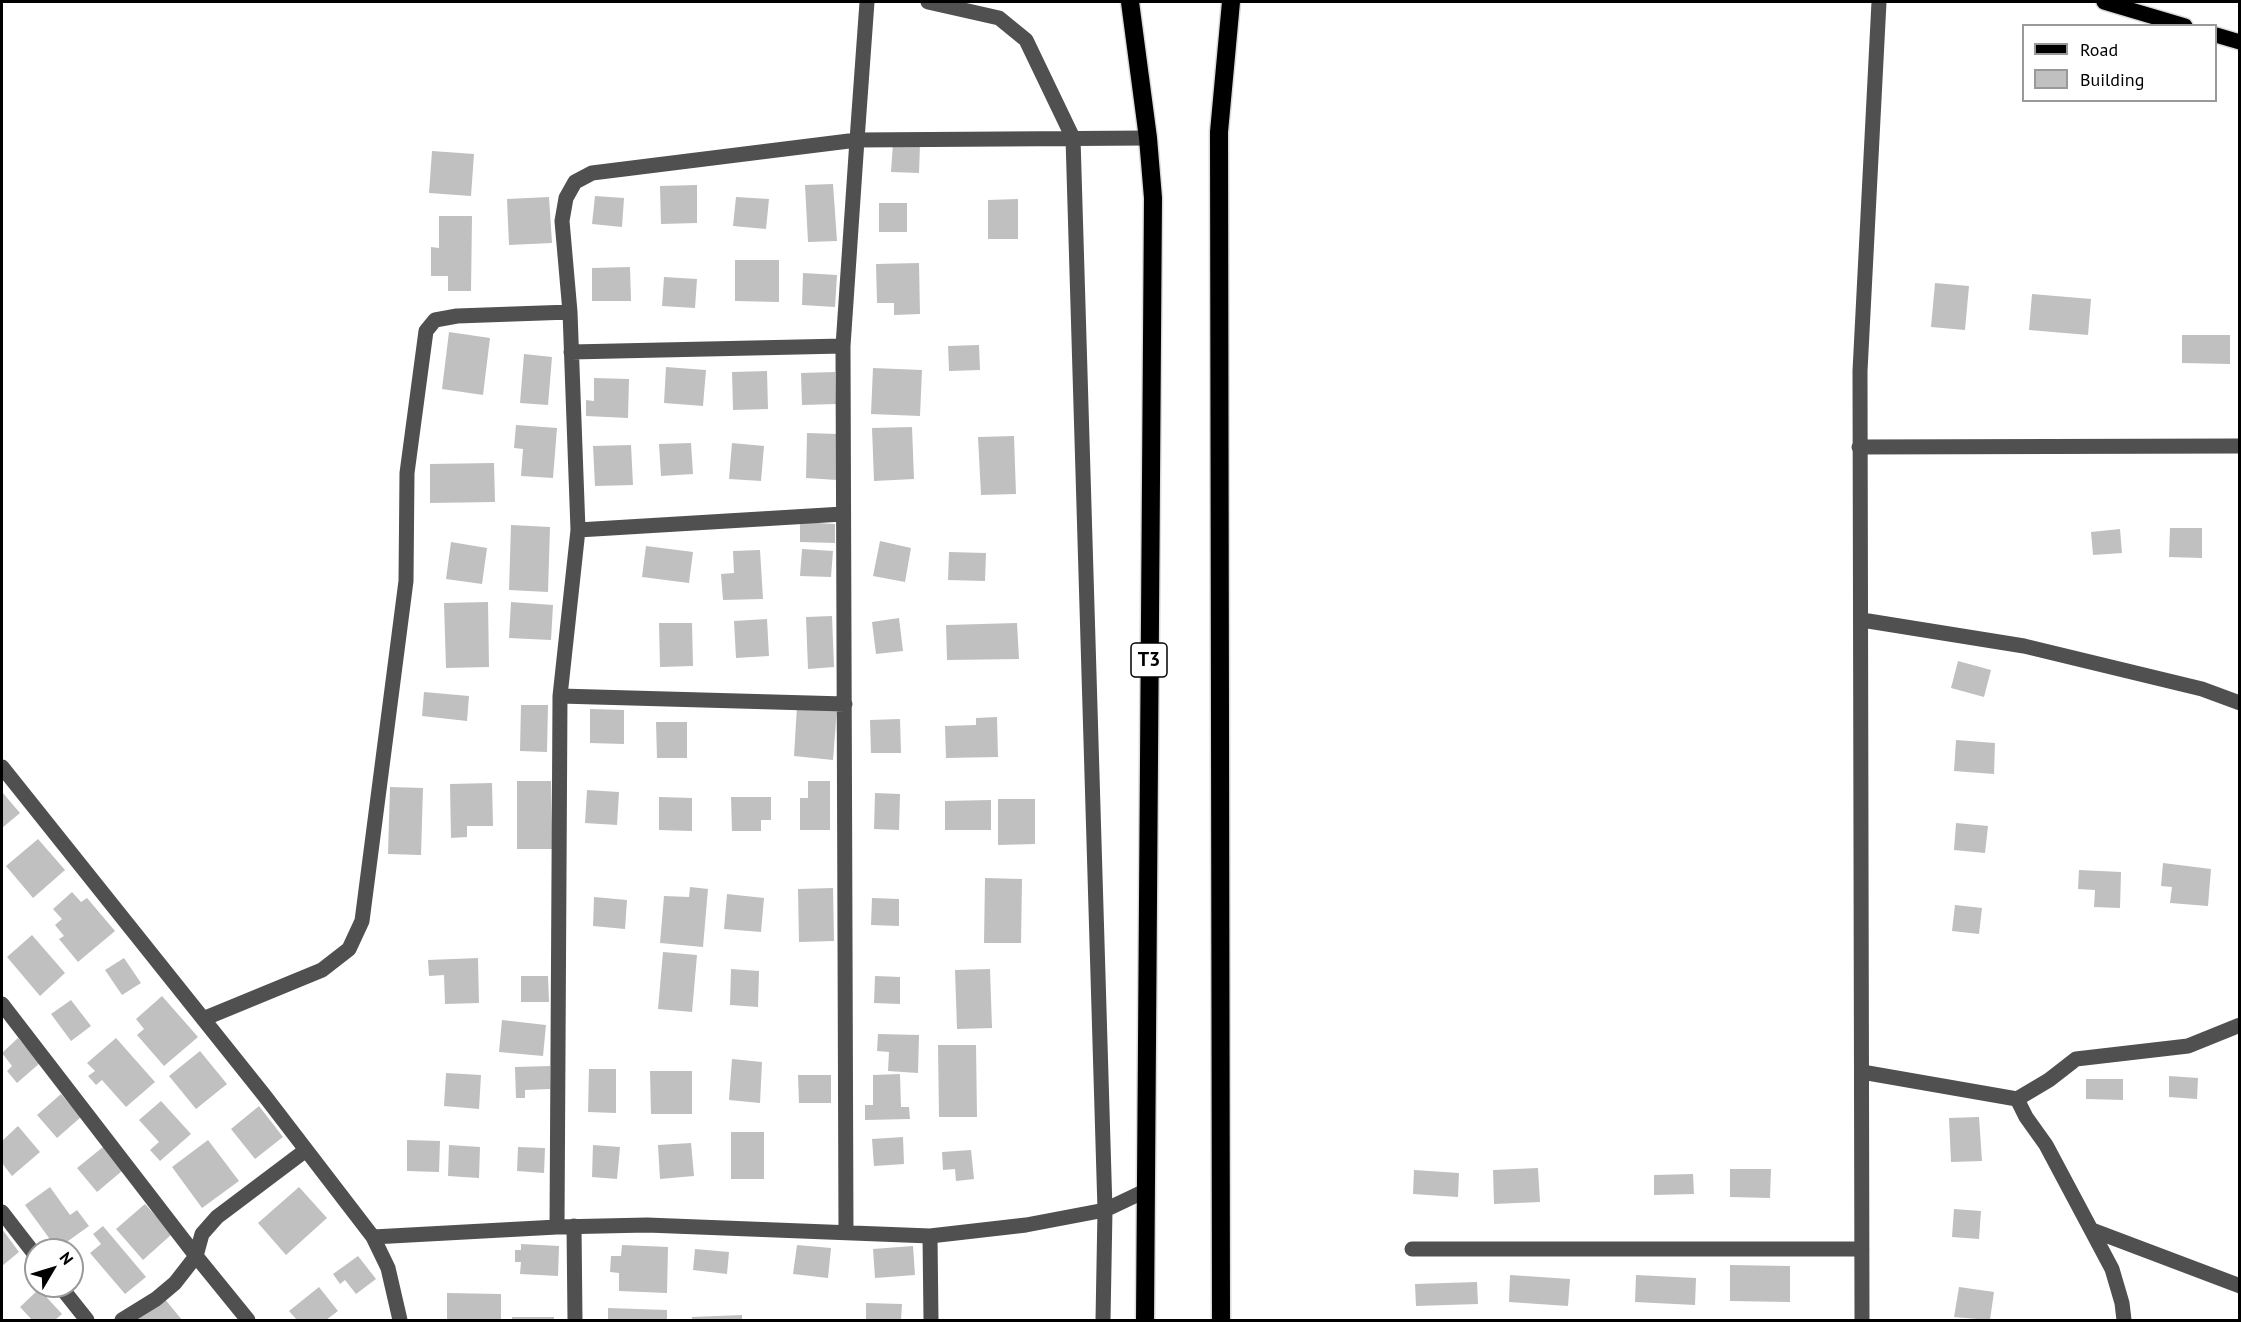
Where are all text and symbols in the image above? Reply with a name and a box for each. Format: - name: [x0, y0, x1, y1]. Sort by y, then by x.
- legend: [2022, 24, 2217, 102]
- text: Road: [2080, 38, 2118, 61]
- text: Building: [2080, 68, 2144, 91]
- road number: T3: [1131, 643, 1167, 677]
- north arrow: [24, 1238, 84, 1298]
- text: N: [55, 1248, 78, 1268]

